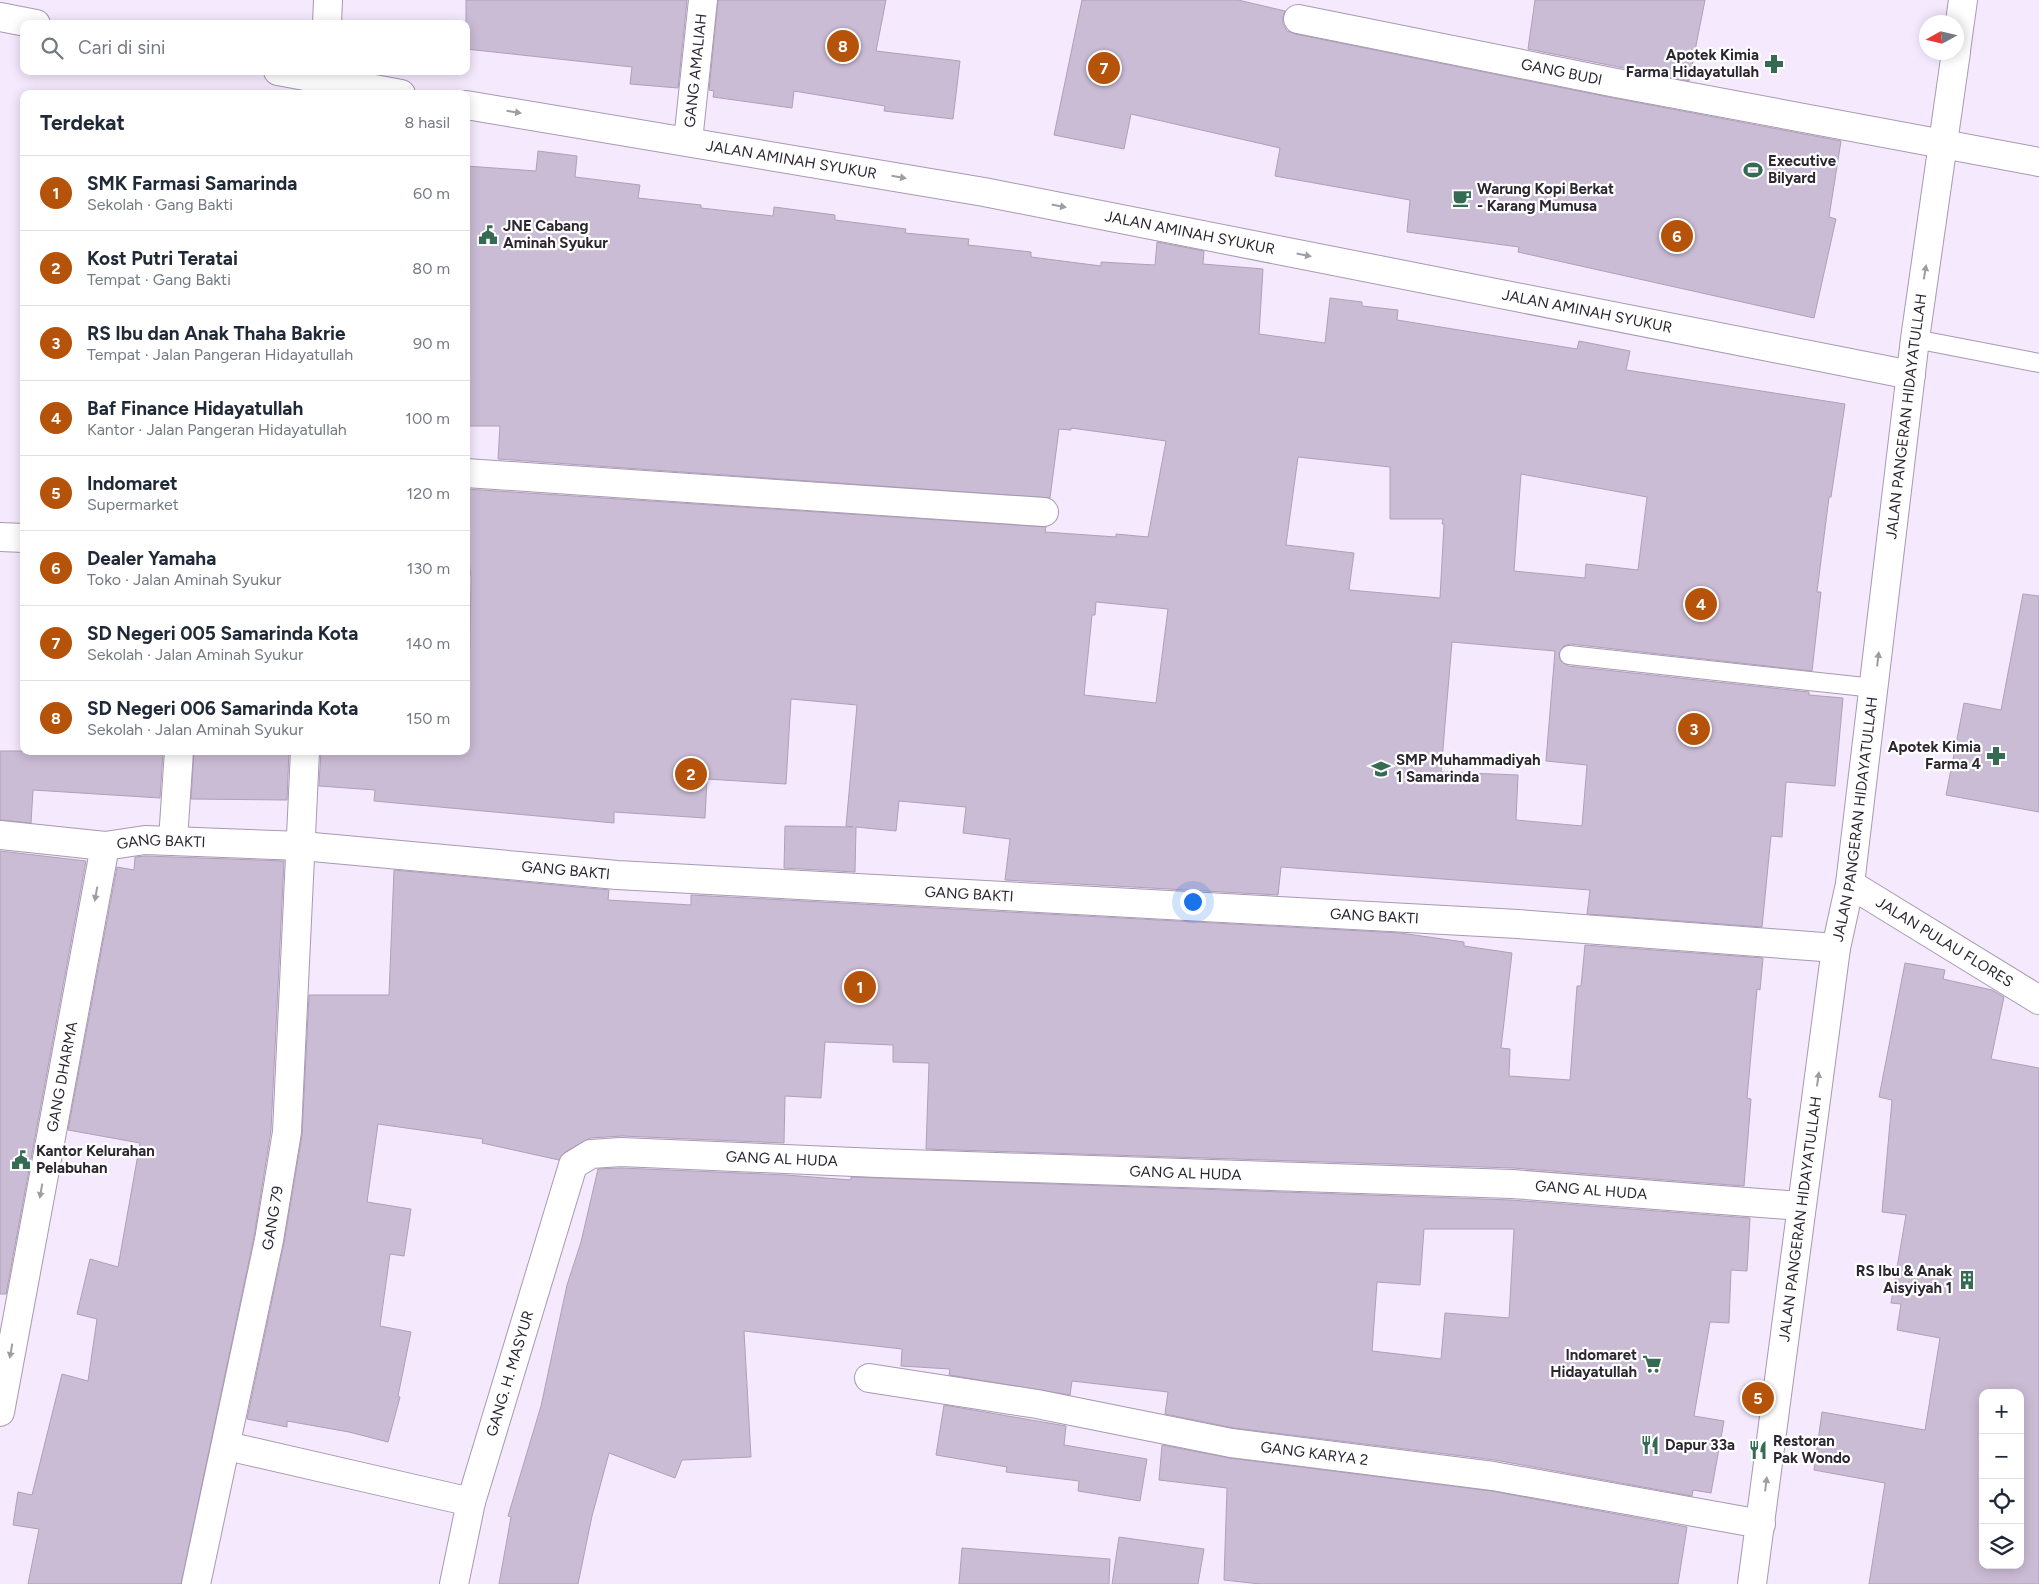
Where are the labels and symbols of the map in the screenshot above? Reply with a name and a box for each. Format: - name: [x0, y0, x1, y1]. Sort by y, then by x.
- street label: GANG AMALIAH: [681, 12, 711, 128]
- north arrow: [1919, 15, 1964, 60]
- pin: 8: [827, 27, 859, 65]
- place label: Apotek Kimia Farma Hidayatullah: [1626, 46, 1759, 81]
- pin: 7: [1088, 49, 1120, 87]
- pharmacy icon: Apotek Kimia Farma Hidayatullah: [1763, 53, 1785, 75]
- street label: GANG BUDI: [1520, 55, 1604, 89]
- one-way arrow: [507, 109, 523, 117]
- street label: JALAN AMINAH SYUKUR: [705, 136, 878, 183]
- place label: Executive Bilyard: [1768, 152, 1837, 187]
- sports icon: Executive Bilyard: [1742, 159, 1764, 181]
- one-way arrow: [891, 174, 907, 182]
- place label: Warung Kopi Berkat - Karang Mumusa: [1477, 180, 1614, 215]
- cafe icon: Warung Kopi Berkat - Karang Mumusa: [1451, 187, 1473, 209]
- one-way arrow: [1051, 203, 1067, 211]
- street label: JALAN AMINAH SYUKUR: [1103, 207, 1276, 258]
- place label: JNE Cabang Aminah Syukur: [503, 217, 608, 252]
- pin: 6: [1661, 217, 1693, 255]
- public building icon: JNE Cabang Aminah Syukur: [477, 224, 499, 246]
- one-way arrow: [1296, 251, 1312, 259]
- one-way arrow: [1921, 264, 1929, 280]
- street label: JALAN AMINAH SYUKUR: [1501, 285, 1674, 337]
- street label: JALAN PANGERAN HIDAYATULLAH: [1882, 292, 1930, 540]
- pin: 4: [1685, 585, 1717, 623]
- one-way arrow: [1874, 651, 1882, 667]
- street label: JALAN PANGERAN HIDAYATULLAH: [1829, 696, 1881, 943]
- pin: 3: [1678, 710, 1710, 748]
- place label: Apotek Kimia Farma 4: [1888, 738, 1981, 773]
- pharmacy icon: Apotek Kimia Farma 4: [1985, 745, 2007, 767]
- place label: SMP Muhammadiyah 1 Samarinda: [1396, 751, 1540, 786]
- pin: 2: [675, 755, 707, 793]
- school or university icon: SMP Muhammadiyah 1 Samarinda: [1370, 758, 1392, 780]
- street label: GANG BAKTI: [115, 830, 206, 853]
- street label: GANG BAKTI: [521, 857, 611, 883]
- street label: GANG BAKTI: [924, 883, 1014, 906]
- one-way arrow: [92, 886, 100, 901]
- your location: [1180, 889, 1206, 915]
- street label: JALAN PULAU FLORES: [1873, 893, 2016, 991]
- street label: GANG BAKTI: [1329, 905, 1419, 928]
- pin: 1: [844, 968, 876, 1006]
- street label: GANG DHARMA: [43, 1020, 81, 1134]
- one-way arrow: [1814, 1071, 1822, 1087]
- street label: JALAN PANGERAN HIDAYATULLAH: [1775, 1095, 1825, 1343]
- place label: Kantor Kelurahan Pelabuhan: [36, 1142, 155, 1177]
- street label: GANG AL HUDA: [725, 1147, 838, 1170]
- public building icon: Kantor Kelurahan Pelabuhan: [10, 1149, 32, 1171]
- street label: GANG AL HUDA: [1129, 1162, 1242, 1184]
- street label: GANG AL HUDA: [1535, 1177, 1648, 1203]
- one-way arrow: [36, 1184, 44, 1200]
- street label: GANG 79: [258, 1185, 287, 1252]
- place label: RS Ibu & Anak Aisyiyah 1: [1856, 1262, 1952, 1297]
- building icon: RS Ibu & Anak Aisyiyah 1: [1956, 1269, 1978, 1291]
- street label: GANG. H. MASYUR: [482, 1308, 537, 1439]
- one-way arrow: [7, 1343, 15, 1359]
- place label: Indomaret Hidayatullah: [1550, 1346, 1637, 1381]
- supermarket icon: Indomaret Hidayatullah: [1641, 1353, 1663, 1375]
- pin: 5: [1742, 1379, 1774, 1417]
- place label: Restoran Pak Wondo: [1773, 1432, 1851, 1467]
- restaurant icon: Dapur 33a: [1639, 1434, 1661, 1456]
- place label: Dapur 33a: [1665, 1436, 1735, 1454]
- street label: GANG KARYA 2: [1260, 1438, 1369, 1469]
- restaurant icon: Restoran Pak Wondo: [1747, 1439, 1769, 1461]
- one-way arrow: [1762, 1475, 1770, 1491]

